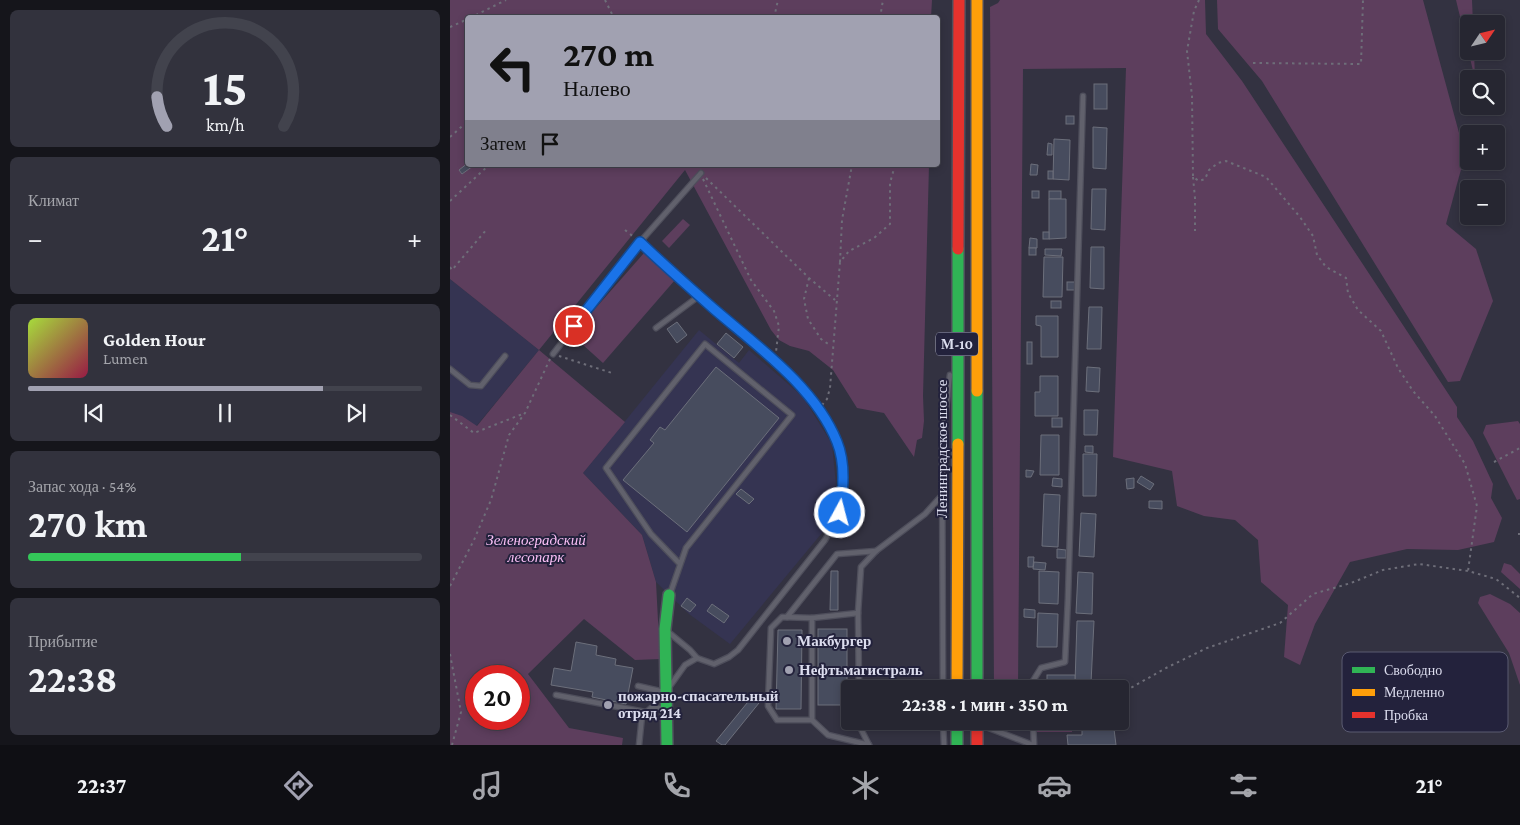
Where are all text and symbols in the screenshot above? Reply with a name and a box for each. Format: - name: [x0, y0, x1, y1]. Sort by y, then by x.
- north arrow: [1460, 15, 1505, 60]
- map controls: [1460, 15, 1505, 225]
- icon: left: [480, 35, 545, 100]
- text: 270 m: [563, 35, 654, 74]
- text: 15: [203, 58, 247, 116]
- button: search: [1460, 70, 1505, 115]
- text: Налево: [563, 76, 631, 101]
- text: km/h: [206, 115, 245, 135]
- button: +: [1460, 125, 1505, 170]
- icon: arrive: [536, 130, 564, 158]
- text: Затем: [480, 133, 526, 154]
- button: −: [1460, 180, 1505, 225]
- text: Климат: [28, 192, 79, 209]
- text: 21°: [201, 217, 249, 259]
- text: −: [28, 223, 43, 254]
- text: +: [407, 223, 422, 254]
- pin: [553, 305, 595, 347]
- icon: arrive: [560, 312, 588, 340]
- text: Golden Hour: [103, 329, 206, 350]
- road number: М-10: [936, 332, 978, 356]
- text: Lumen: [103, 350, 148, 367]
- street label: Ленинградское шоссе: [934, 379, 950, 518]
- icon: previous: [80, 399, 108, 427]
- icon: pause: [211, 399, 239, 427]
- icon: next: [342, 399, 370, 427]
- text: Запас хода · 54%: [28, 478, 136, 495]
- position arrow: [813, 486, 865, 538]
- text: 270 km: [28, 503, 148, 545]
- park label: Зеленоградский лесопарк: [486, 532, 586, 565]
- text: Прибытие: [28, 633, 98, 650]
- place label: Макбургер: [797, 633, 871, 649]
- marker: Макбургер: [781, 635, 793, 647]
- legend: [1342, 652, 1508, 732]
- text: 22:38: [28, 658, 117, 700]
- place label: Нефтьмагистраль: [799, 662, 923, 678]
- text: Свободно: [1384, 662, 1442, 678]
- marker: Нефтьмагистраль: [783, 664, 795, 676]
- speed limit sign: 20: [465, 665, 530, 730]
- text: Медленно: [1384, 684, 1445, 700]
- place label: пожарно-спасательный отряд 214: [618, 688, 779, 721]
- text: 22:38 · 1 мин · 350 m: [902, 694, 1068, 715]
- marker: пожарно-спасательный отряд 214: [602, 699, 614, 711]
- text: Пробка: [1384, 707, 1429, 723]
- icon: directions: [281, 768, 316, 803]
- icon: music: [470, 768, 505, 803]
- icon: phone: [659, 768, 694, 803]
- icon: climate: [848, 768, 883, 803]
- icon: car: [1037, 768, 1072, 803]
- icon: filters: [1226, 768, 1261, 803]
- text: 22:37: [77, 773, 126, 798]
- text: 21°: [1416, 773, 1443, 798]

